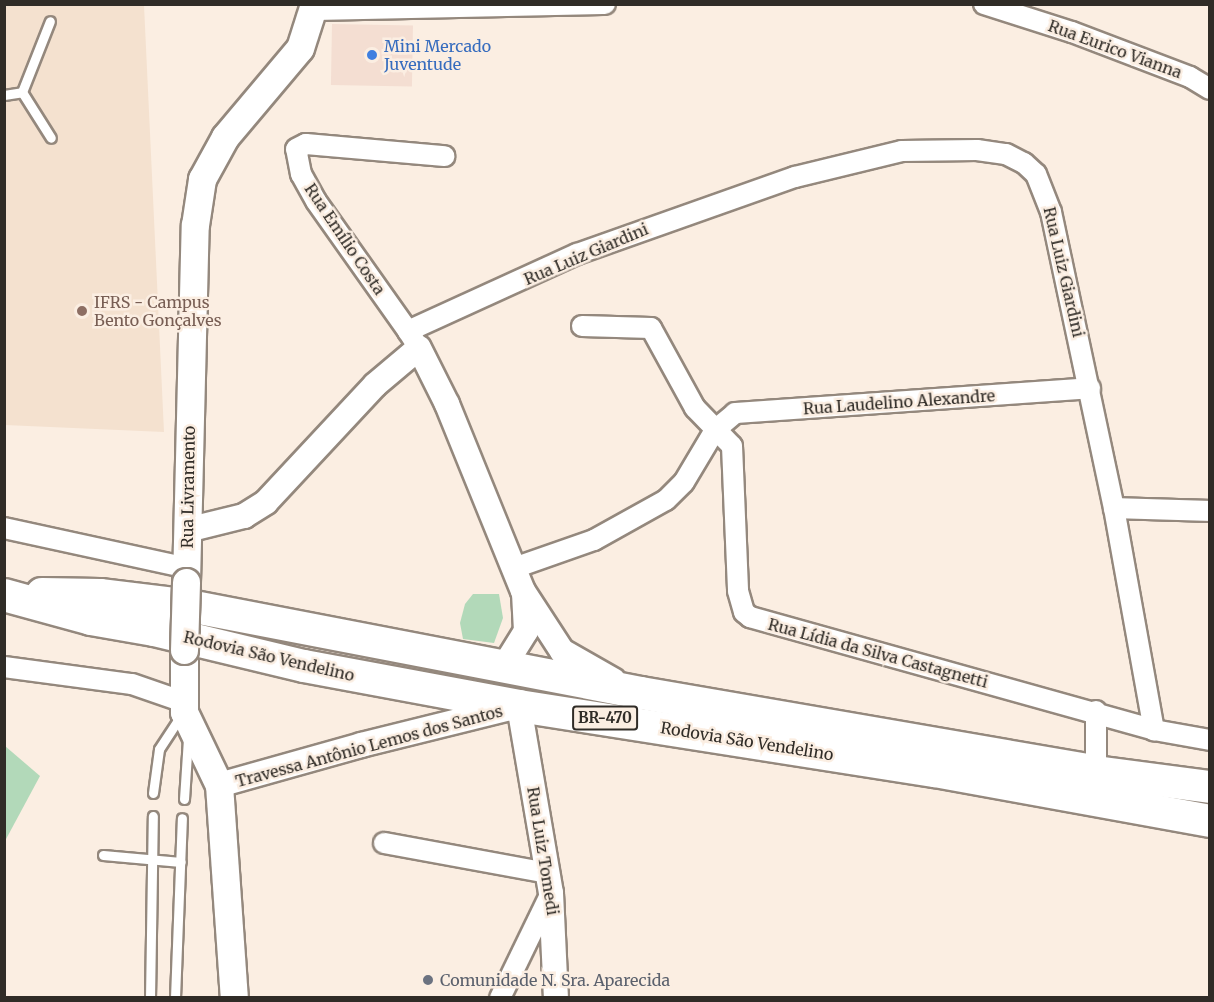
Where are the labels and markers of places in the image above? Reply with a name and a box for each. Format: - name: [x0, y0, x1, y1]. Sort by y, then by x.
- place label: Mini Mercado Juventude: [384, 36, 491, 74]
- marker: Mini Mercado Juventude: [365, 48, 379, 62]
- place label: IFRS - Campus Bento Gonçalves: [94, 292, 222, 330]
- marker: IFRS - Campus Bento Gonçalves: [75, 304, 89, 318]
- place label: Comunidade N. Sra. Aparecida: [440, 970, 670, 990]
- marker: Comunidade N. Sra. Aparecida: [421, 973, 435, 987]

